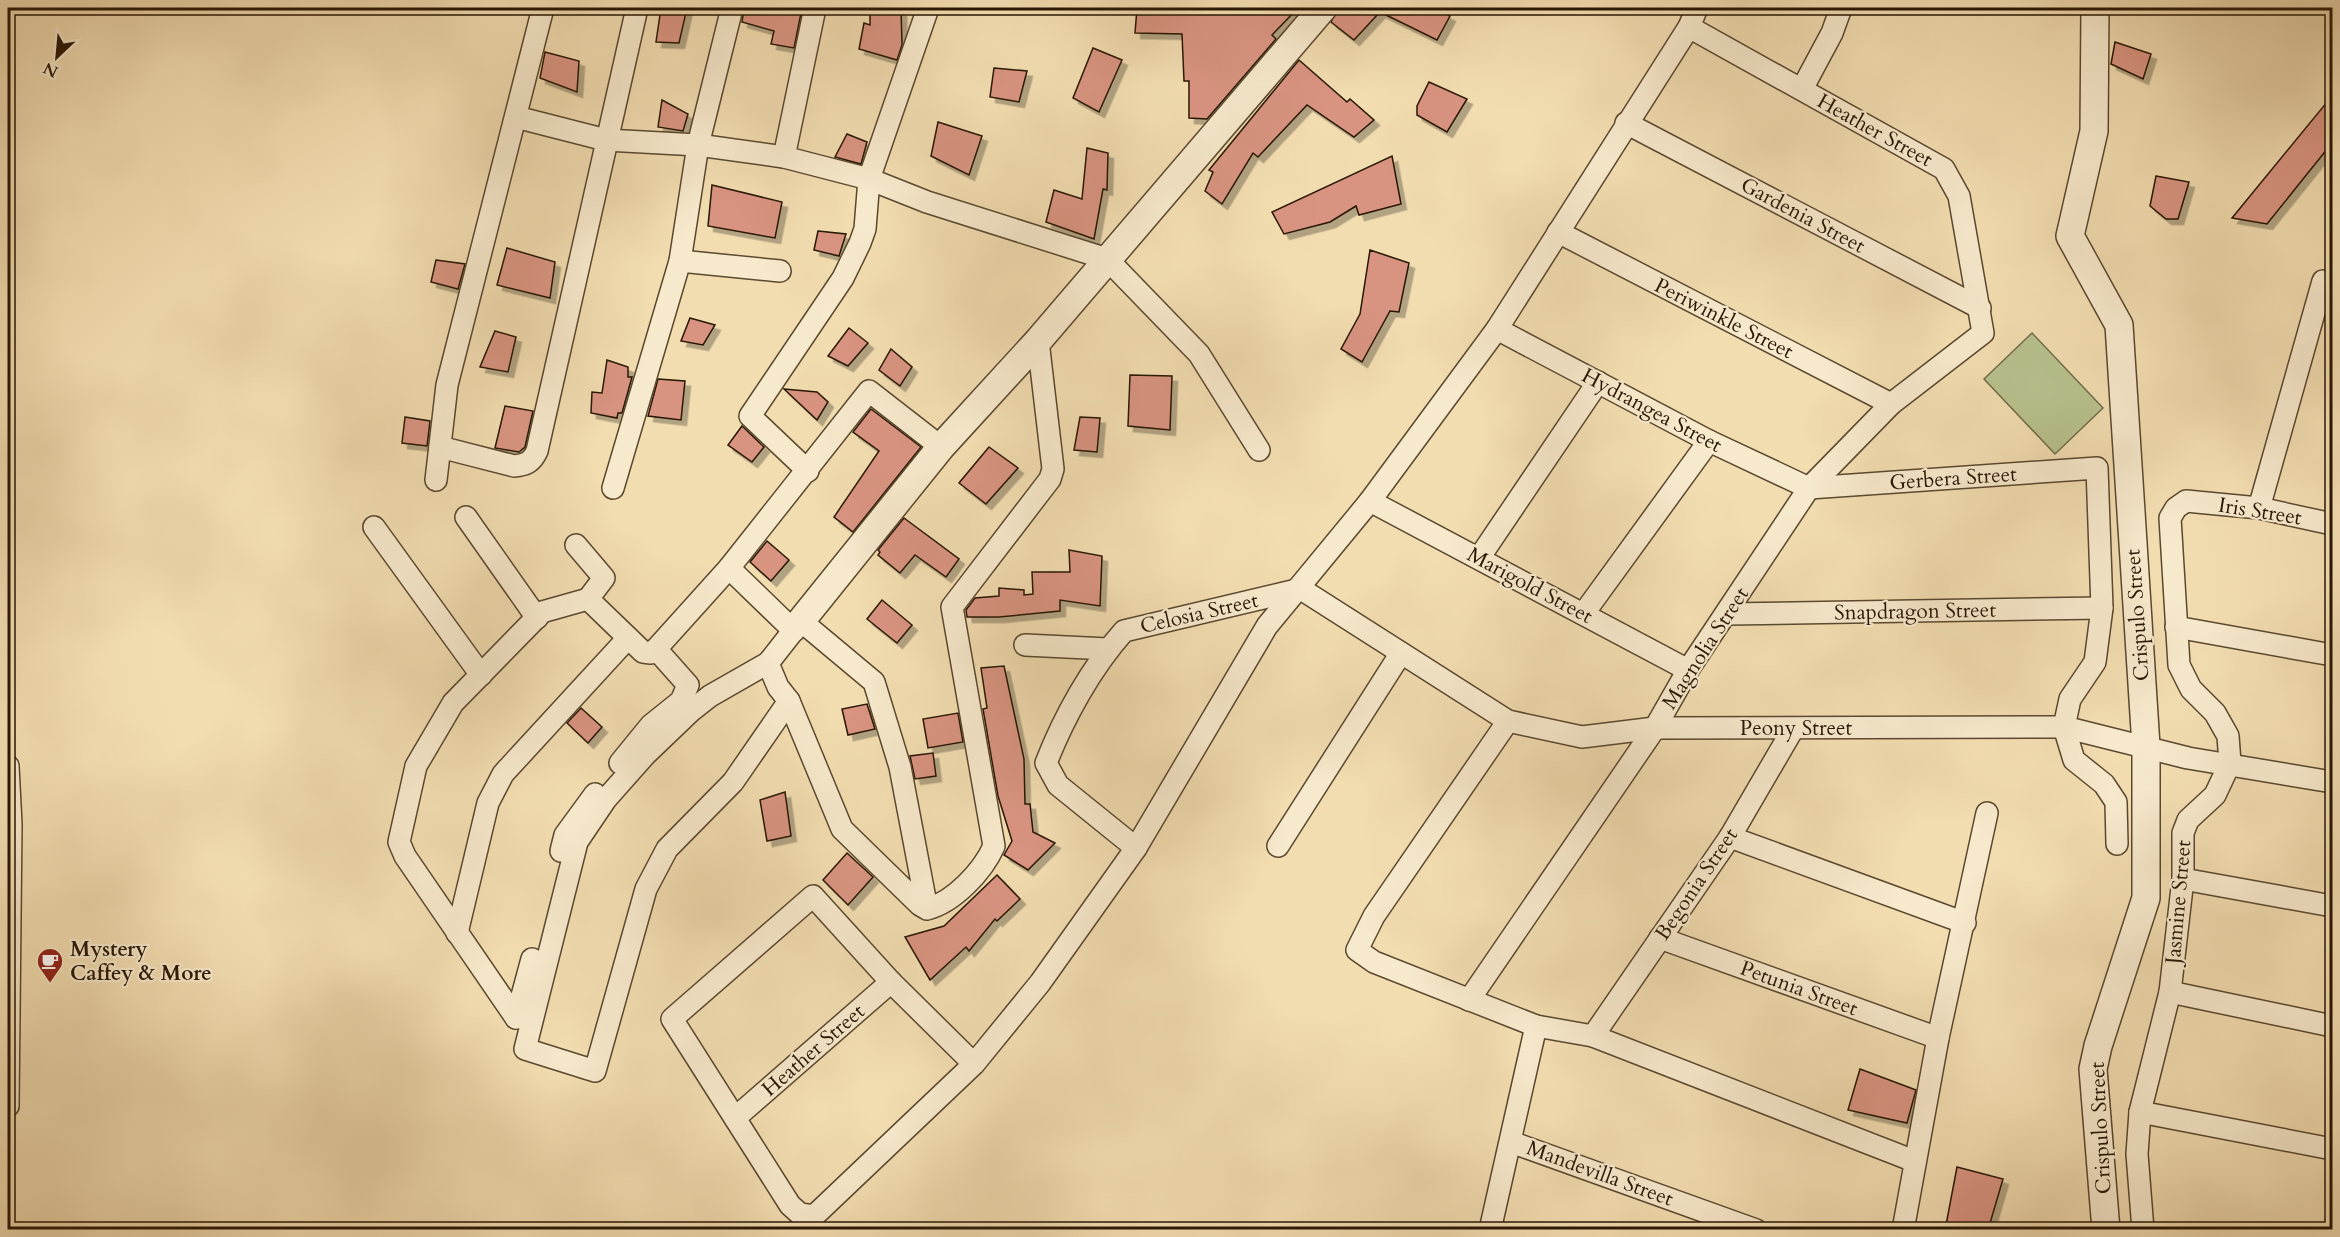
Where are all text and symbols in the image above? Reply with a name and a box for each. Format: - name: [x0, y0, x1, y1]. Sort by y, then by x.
- north arrow: [27, 27, 87, 87]
- text: N: [40, 57, 62, 83]
- street label: Heather Street: [1812, 87, 1938, 174]
- street label: Gardenia Street: [1735, 170, 1870, 261]
- street label: Periwinkle Street: [1649, 271, 1799, 366]
- street label: Hydrangea Street: [1577, 361, 1727, 460]
- street label: Gerbera Street: [1888, 460, 2018, 497]
- street label: Iris Street: [2216, 491, 2304, 532]
- street label: Marigold Street: [1462, 540, 1598, 631]
- street label: Crispulo Street: [2118, 548, 2157, 682]
- street label: Magnolia Street: [1655, 581, 1756, 715]
- street label: Celosia Street: [1137, 586, 1261, 641]
- street label: Snapdragon Street: [1834, 596, 1997, 627]
- street label: Peony Street: [1740, 714, 1853, 743]
- street label: Begonia Street: [1648, 822, 1745, 946]
- street label: Jasmine Street: [2158, 838, 2198, 968]
- place label: Mystery Caffey & More: [70, 935, 212, 988]
- cafe icon: Mystery Caffey & More: [35, 946, 65, 984]
- street label: Petunia Street: [1736, 954, 1862, 1023]
- street label: Heather Street: [756, 997, 871, 1103]
- street label: Crispulo Street: [2083, 1061, 2118, 1195]
- street label: Mandevilla Street: [1523, 1134, 1677, 1214]

